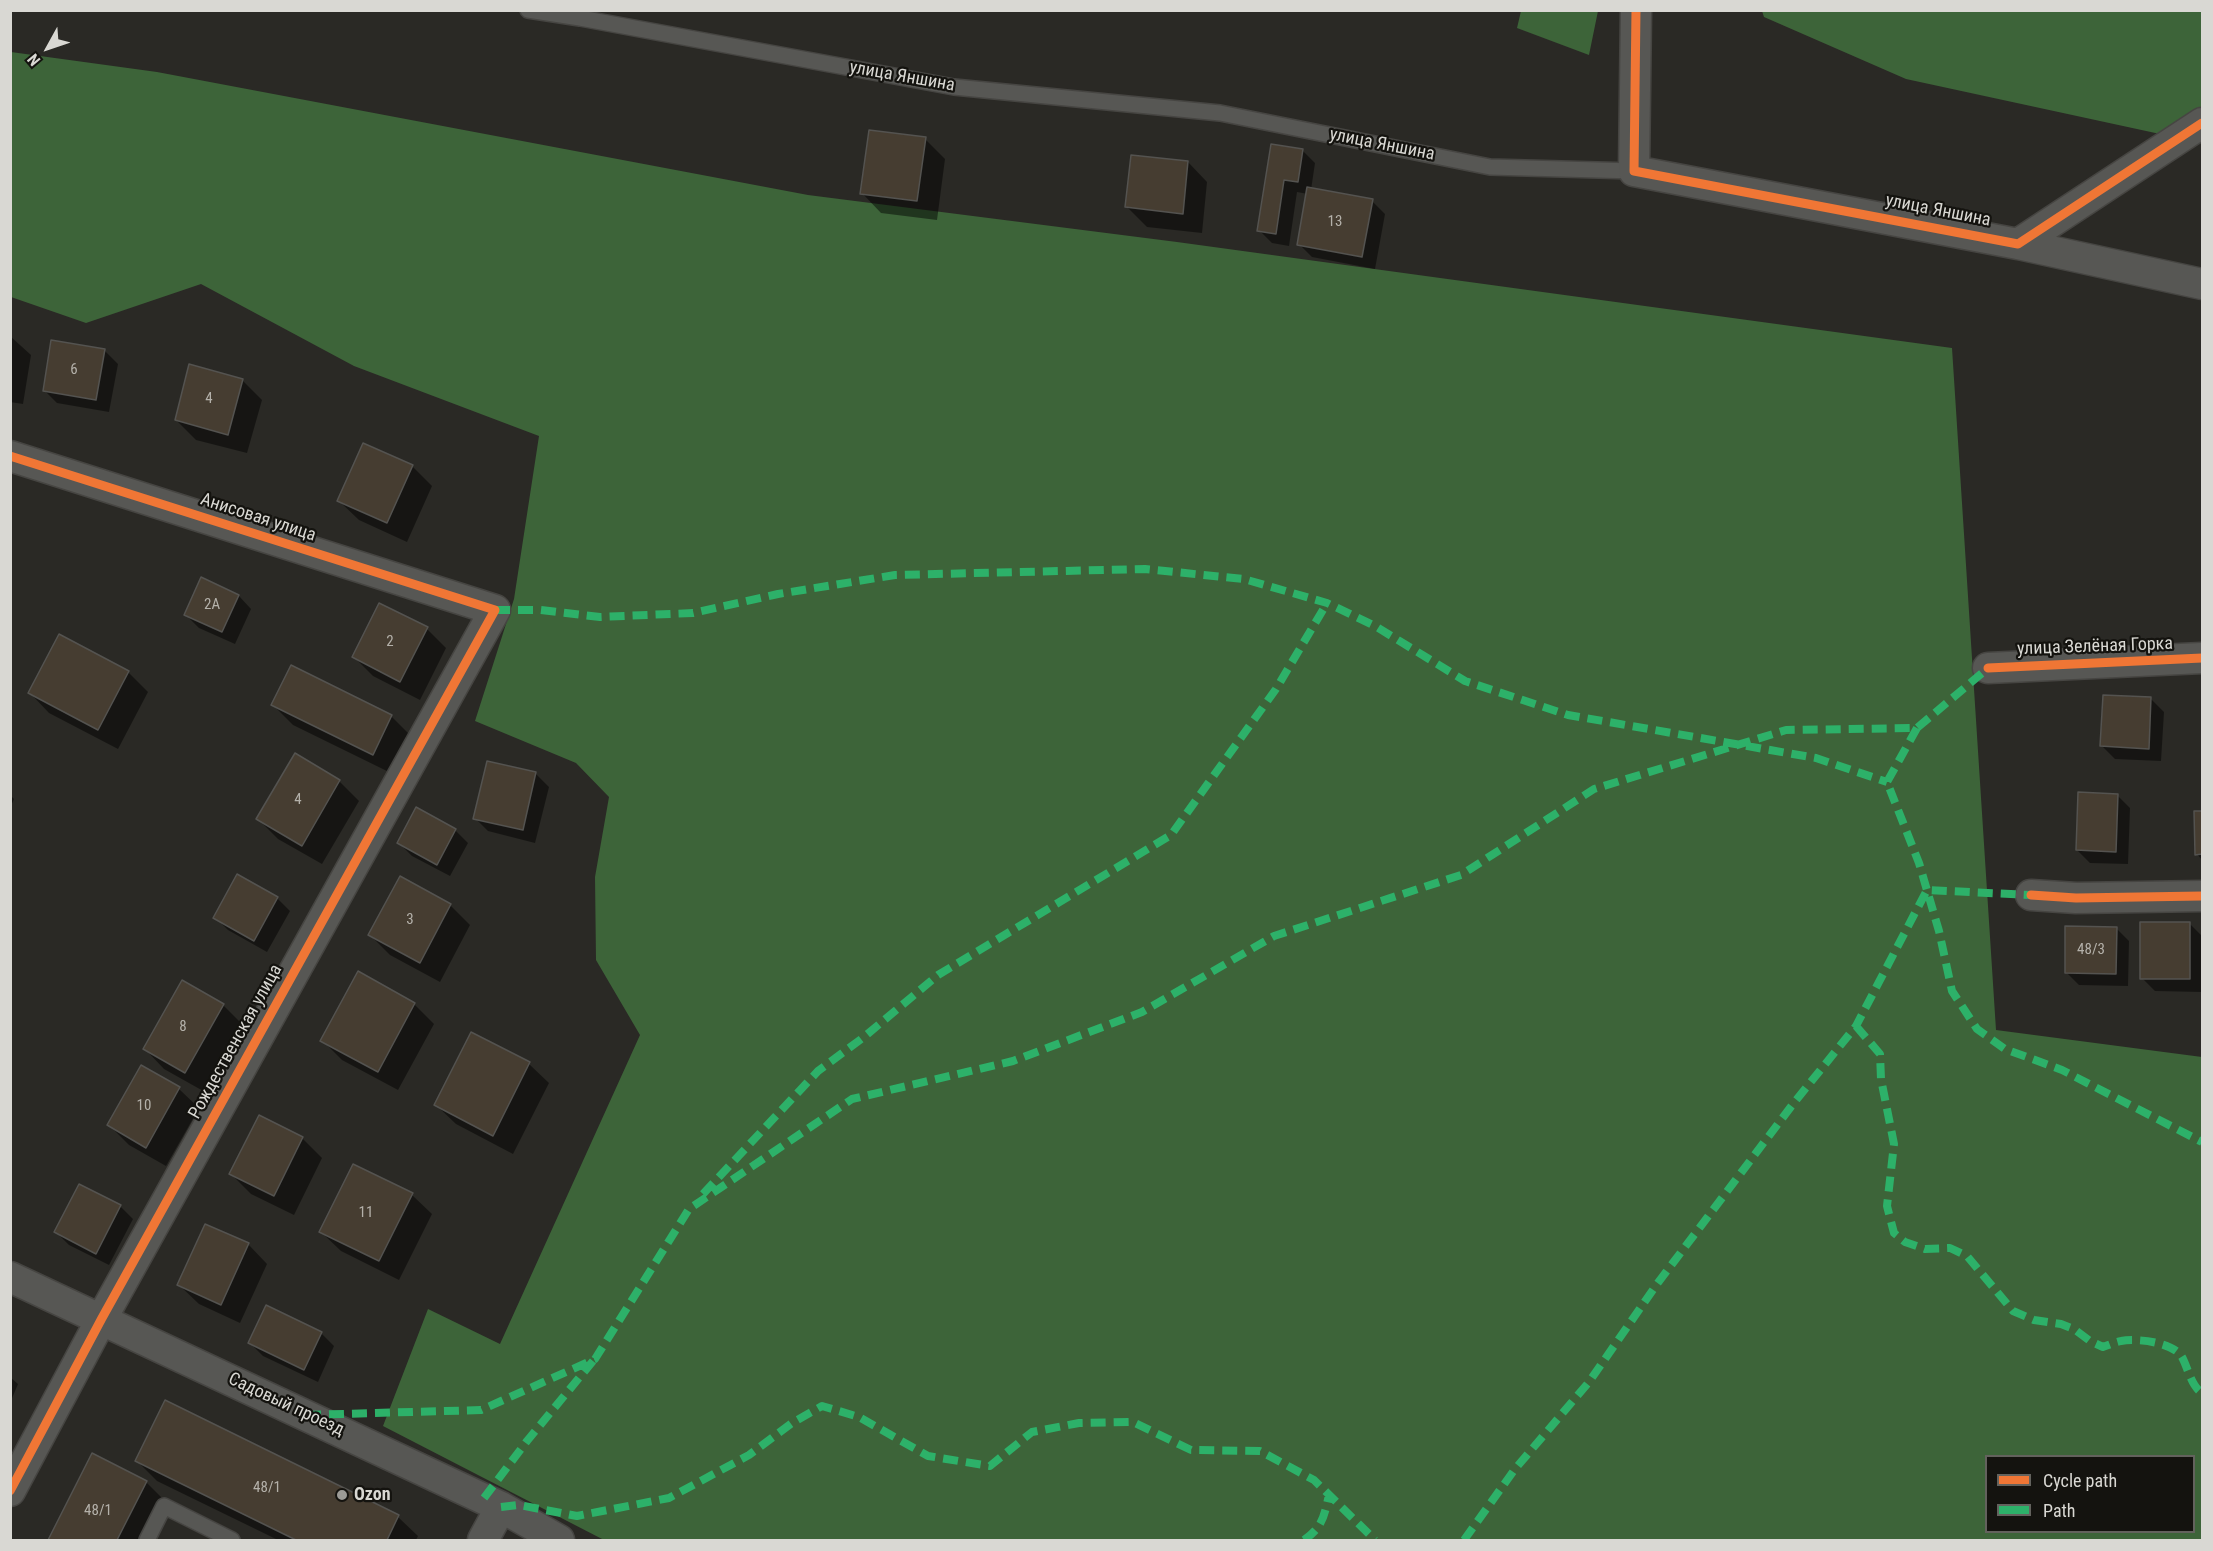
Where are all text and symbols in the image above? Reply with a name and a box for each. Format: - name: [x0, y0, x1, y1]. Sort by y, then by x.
- north arrow: [18, 18, 78, 78]
- text: N: [23, 50, 44, 70]
- street label: улица Яншина: [848, 57, 956, 97]
- street label: улица Яншина: [1328, 124, 1436, 166]
- street label: улица Яншина: [1884, 190, 1992, 232]
- house number: 13: [1328, 213, 1342, 231]
- house number: 6: [70, 361, 78, 379]
- house number: 4: [205, 390, 213, 408]
- street label: Анисовая улица: [198, 489, 318, 547]
- house number: 2А: [204, 596, 220, 614]
- house number: 2: [386, 633, 394, 651]
- street label: улица Зелёная Горка: [2017, 633, 2173, 661]
- house number: 4: [294, 791, 302, 809]
- house number: 3: [406, 911, 414, 929]
- house number: 48/3: [2077, 941, 2105, 959]
- street label: Рождественская улица: [185, 961, 287, 1123]
- house number: 8: [179, 1018, 187, 1036]
- house number: 10: [137, 1097, 151, 1115]
- house number: 11: [359, 1204, 373, 1222]
- street label: Садовый проезд: [225, 1369, 347, 1441]
- legend: [1985, 1455, 2195, 1533]
- text: Cycle path: [2043, 1470, 2117, 1491]
- house number: 48/1: [253, 1479, 281, 1497]
- place label: Ozon: [354, 1484, 391, 1506]
- marker: Ozon: [335, 1488, 349, 1502]
- text: Path: [2043, 1500, 2076, 1521]
- house number: 48/1: [84, 1502, 112, 1520]

